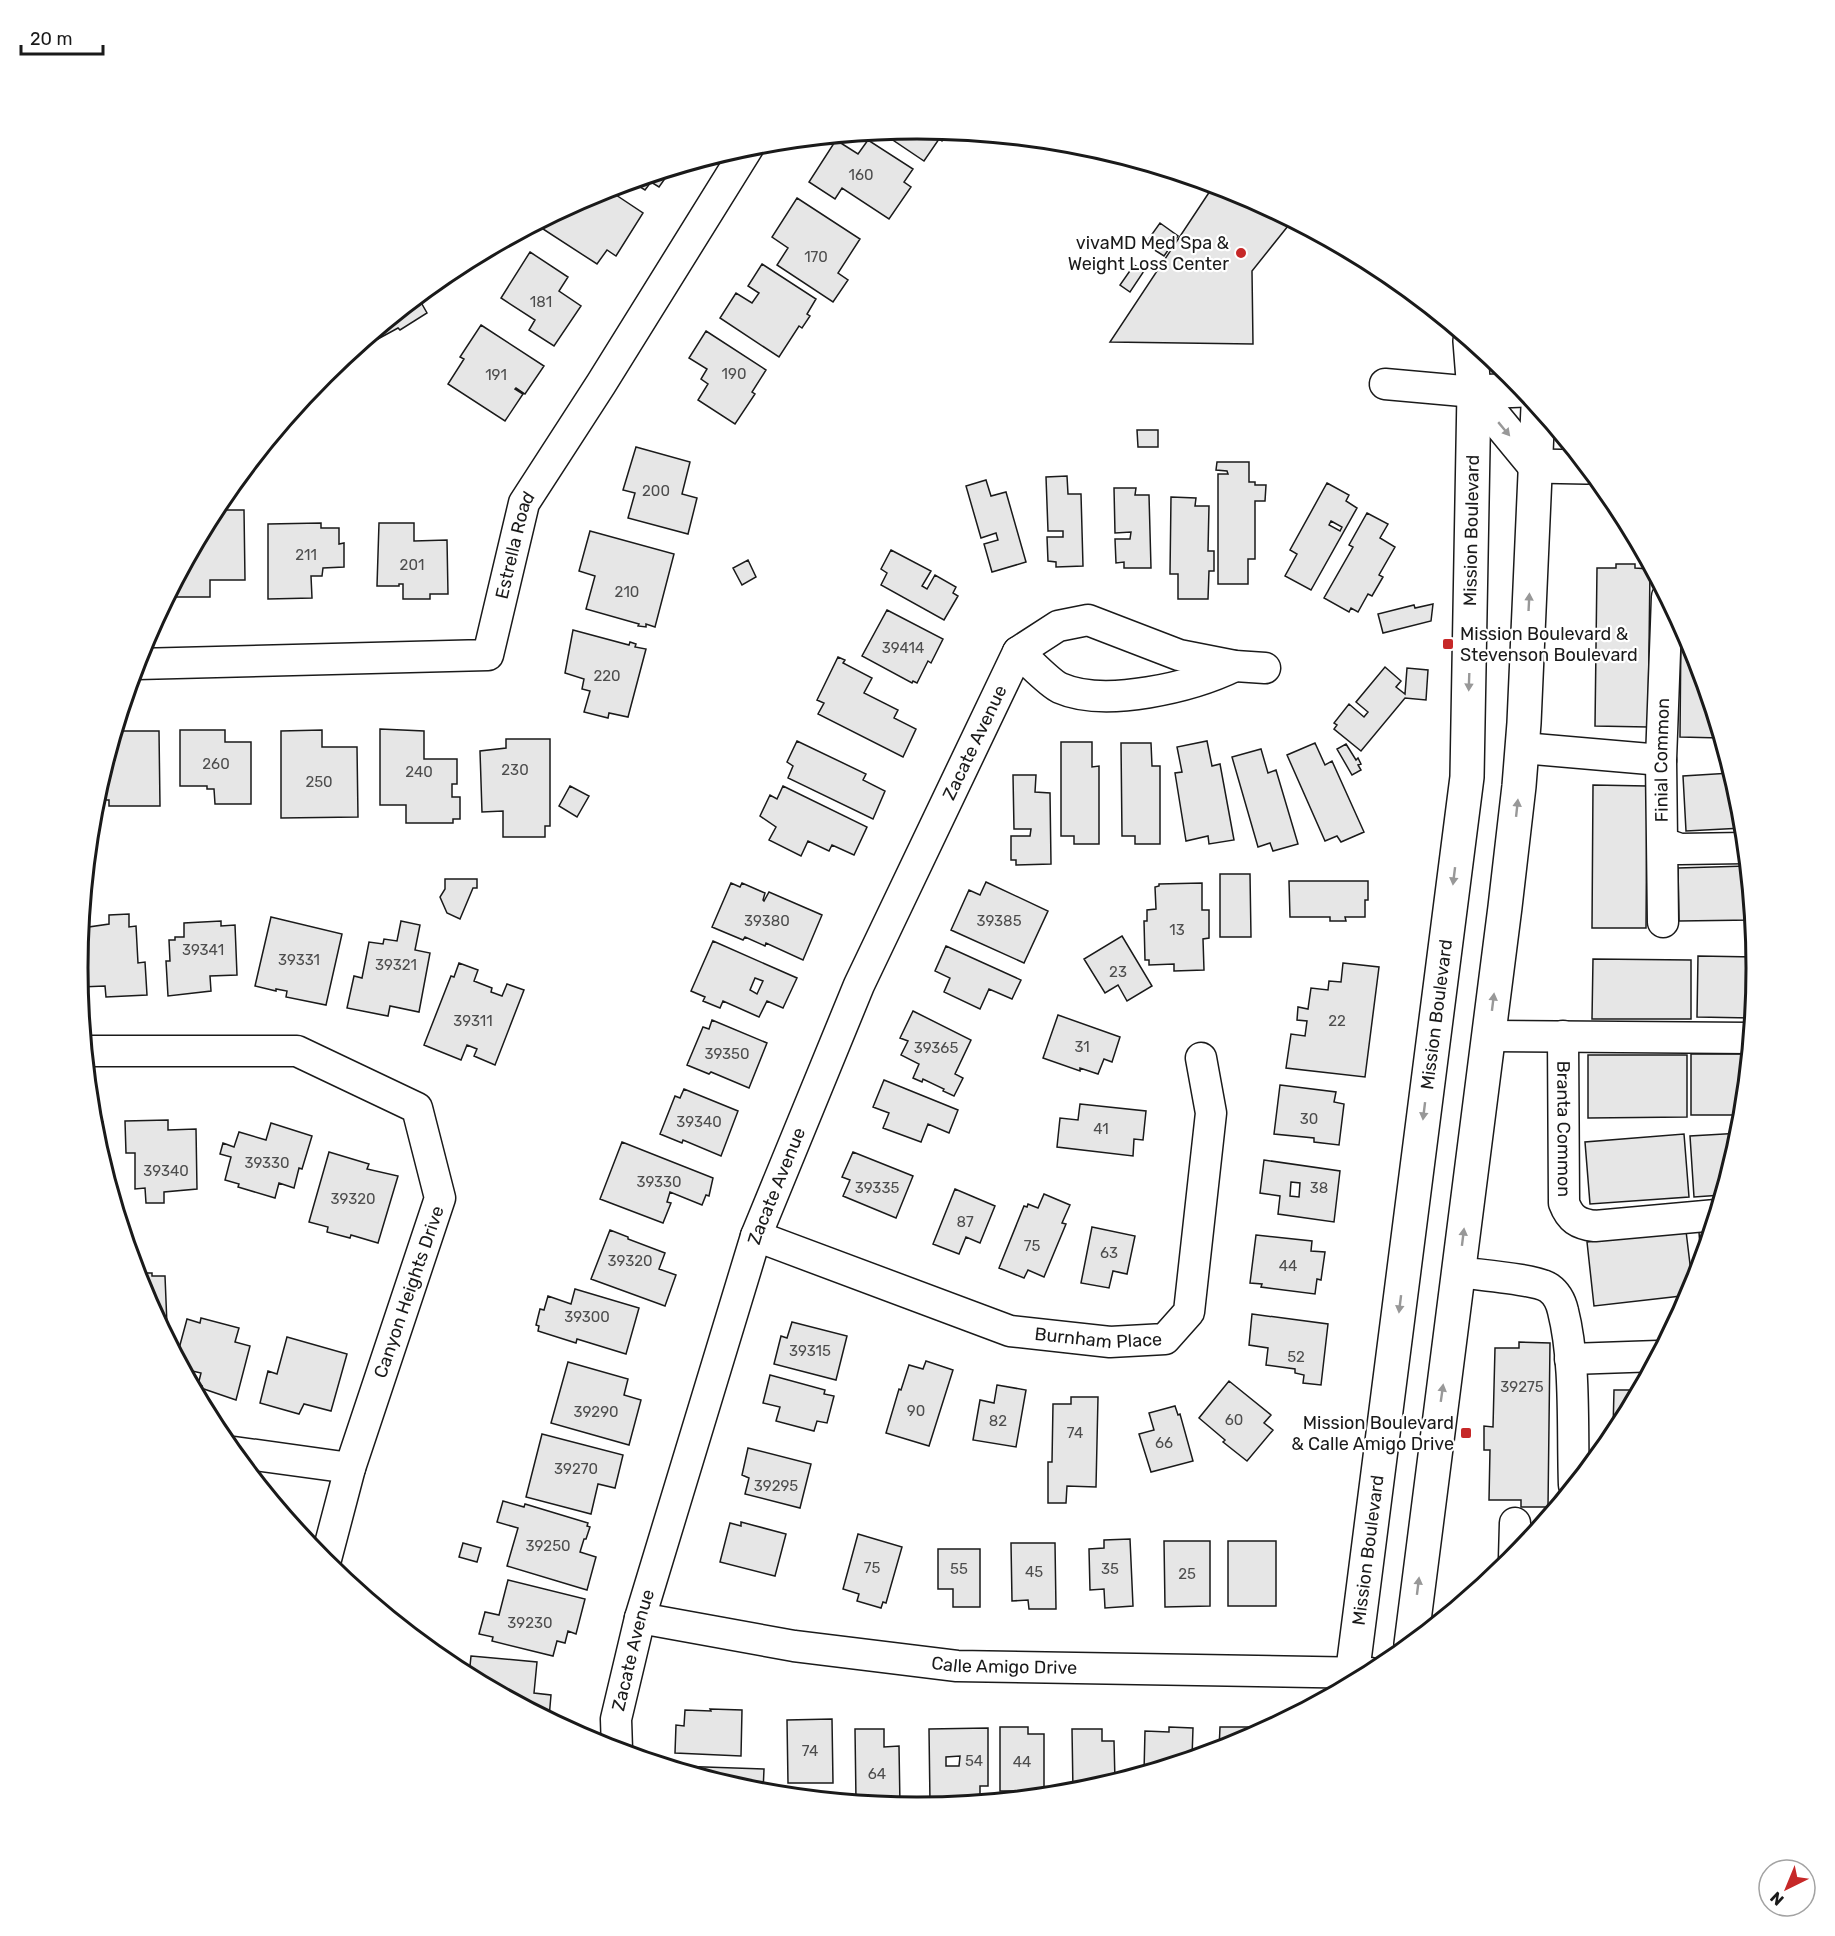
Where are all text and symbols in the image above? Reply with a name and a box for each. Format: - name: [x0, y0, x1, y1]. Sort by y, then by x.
- scale bar: [21, 18, 104, 56]
- text: 20 m: [30, 28, 72, 50]
- house number: 160: [849, 166, 874, 184]
- place label: vivaMD Med Spa & Weight Loss Center: [1068, 232, 1230, 275]
- marker: vivaMD Med Spa & Weight Loss Center: [1234, 246, 1248, 260]
- house number: 170: [804, 248, 828, 266]
- house number: 181: [530, 293, 552, 311]
- house number: 190: [722, 365, 746, 383]
- house number: 191: [485, 366, 507, 384]
- one-way arrow: [1497, 421, 1510, 436]
- street label: Mission Boulevard: [1459, 455, 1484, 606]
- house number: 200: [642, 482, 670, 500]
- street label: Estrella Road: [491, 487, 539, 601]
- house number: 211: [295, 546, 317, 564]
- house number: 201: [400, 556, 424, 574]
- house number: 210: [615, 583, 639, 601]
- one-way arrow: [1525, 592, 1534, 611]
- place label: Mission Boulevard & Stevenson Boulevard: [1460, 623, 1638, 666]
- marker: Mission Boulevard & Stevenson Boulevard: [1441, 637, 1455, 651]
- house number: 39414: [882, 639, 924, 657]
- house number: 220: [593, 667, 621, 685]
- one-way arrow: [1465, 672, 1474, 691]
- street label: Zacate Avenue: [938, 682, 1012, 804]
- street label: Finial Common: [1650, 697, 1674, 822]
- house number: 260: [202, 755, 230, 773]
- house number: 230: [501, 761, 529, 779]
- house number: 240: [405, 763, 433, 781]
- house number: 250: [305, 773, 333, 791]
- one-way arrow: [1512, 799, 1521, 818]
- one-way arrow: [1449, 866, 1459, 885]
- house number: 39380: [744, 912, 790, 930]
- house number: 39385: [976, 912, 1022, 930]
- house number: 13: [1169, 921, 1185, 939]
- street label: Mission Boulevard: [1416, 938, 1457, 1091]
- house number: 39341: [182, 941, 224, 959]
- house number: 39331: [278, 951, 320, 969]
- house number: 39321: [375, 956, 417, 974]
- house number: 23: [1109, 963, 1127, 981]
- one-way arrow: [1489, 992, 1498, 1011]
- house number: 39311: [453, 1012, 493, 1030]
- house number: 22: [1328, 1012, 1346, 1030]
- house number: 31: [1074, 1038, 1090, 1056]
- house number: 39365: [914, 1039, 958, 1057]
- house number: 39350: [704, 1045, 750, 1063]
- street label: Branta Common: [1552, 1061, 1575, 1197]
- one-way arrow: [1420, 1102, 1429, 1121]
- house number: 30: [1300, 1110, 1318, 1128]
- house number: 39340: [676, 1113, 722, 1131]
- house number: 41: [1093, 1120, 1109, 1138]
- street label: Zacate Avenue: [743, 1124, 810, 1247]
- house number: 39330: [244, 1154, 290, 1172]
- house number: 39340: [143, 1162, 189, 1180]
- house number: 39330: [636, 1173, 682, 1191]
- house number: 39335: [855, 1179, 899, 1197]
- house number: 38: [1310, 1179, 1328, 1197]
- house number: 39320: [330, 1190, 376, 1208]
- street label: Canyon Heights Drive: [369, 1203, 449, 1381]
- house number: 87: [956, 1213, 974, 1231]
- one-way arrow: [1459, 1228, 1468, 1247]
- house number: 75: [1024, 1237, 1040, 1255]
- house number: 63: [1100, 1244, 1118, 1262]
- house number: 39320: [607, 1252, 653, 1270]
- house number: 44: [1279, 1257, 1297, 1275]
- one-way arrow: [1395, 1295, 1404, 1314]
- house number: 39300: [564, 1308, 610, 1326]
- street label: Burnham Place: [1034, 1323, 1163, 1353]
- house number: 39315: [789, 1342, 831, 1360]
- house number: 52: [1287, 1348, 1305, 1366]
- house number: 39275: [1500, 1378, 1544, 1396]
- one-way arrow: [1438, 1383, 1447, 1402]
- house number: 90: [907, 1402, 925, 1420]
- house number: 39290: [573, 1403, 619, 1421]
- house number: 60: [1225, 1411, 1243, 1429]
- house number: 82: [989, 1412, 1007, 1430]
- place label: Mission Boulevard & Calle Amigo Drive: [1291, 1412, 1454, 1455]
- house number: 74: [1067, 1424, 1083, 1442]
- marker: Mission Boulevard & Calle Amigo Drive: [1459, 1426, 1473, 1440]
- house number: 66: [1155, 1434, 1173, 1452]
- house number: 39270: [554, 1460, 598, 1478]
- street label: Mission Boulevard: [1348, 1474, 1389, 1627]
- house number: 39295: [754, 1477, 798, 1495]
- house number: 39250: [525, 1537, 571, 1555]
- house number: 75: [864, 1559, 880, 1577]
- house number: 55: [950, 1560, 968, 1578]
- house number: 35: [1101, 1560, 1119, 1578]
- house number: 45: [1025, 1563, 1043, 1581]
- house number: 25: [1178, 1565, 1196, 1583]
- one-way arrow: [1413, 1576, 1423, 1595]
- street label: Zacate Avenue: [607, 1587, 659, 1713]
- house number: 39230: [507, 1614, 553, 1632]
- street label: Calle Amigo Drive: [930, 1652, 1077, 1679]
- house number: 74: [802, 1742, 818, 1760]
- house number: 54: [965, 1752, 983, 1770]
- house number: 44: [1013, 1753, 1031, 1771]
- house number: 64: [868, 1765, 886, 1783]
- north arrow: [1757, 1858, 1817, 1918]
- text: N: [1766, 1888, 1788, 1909]

